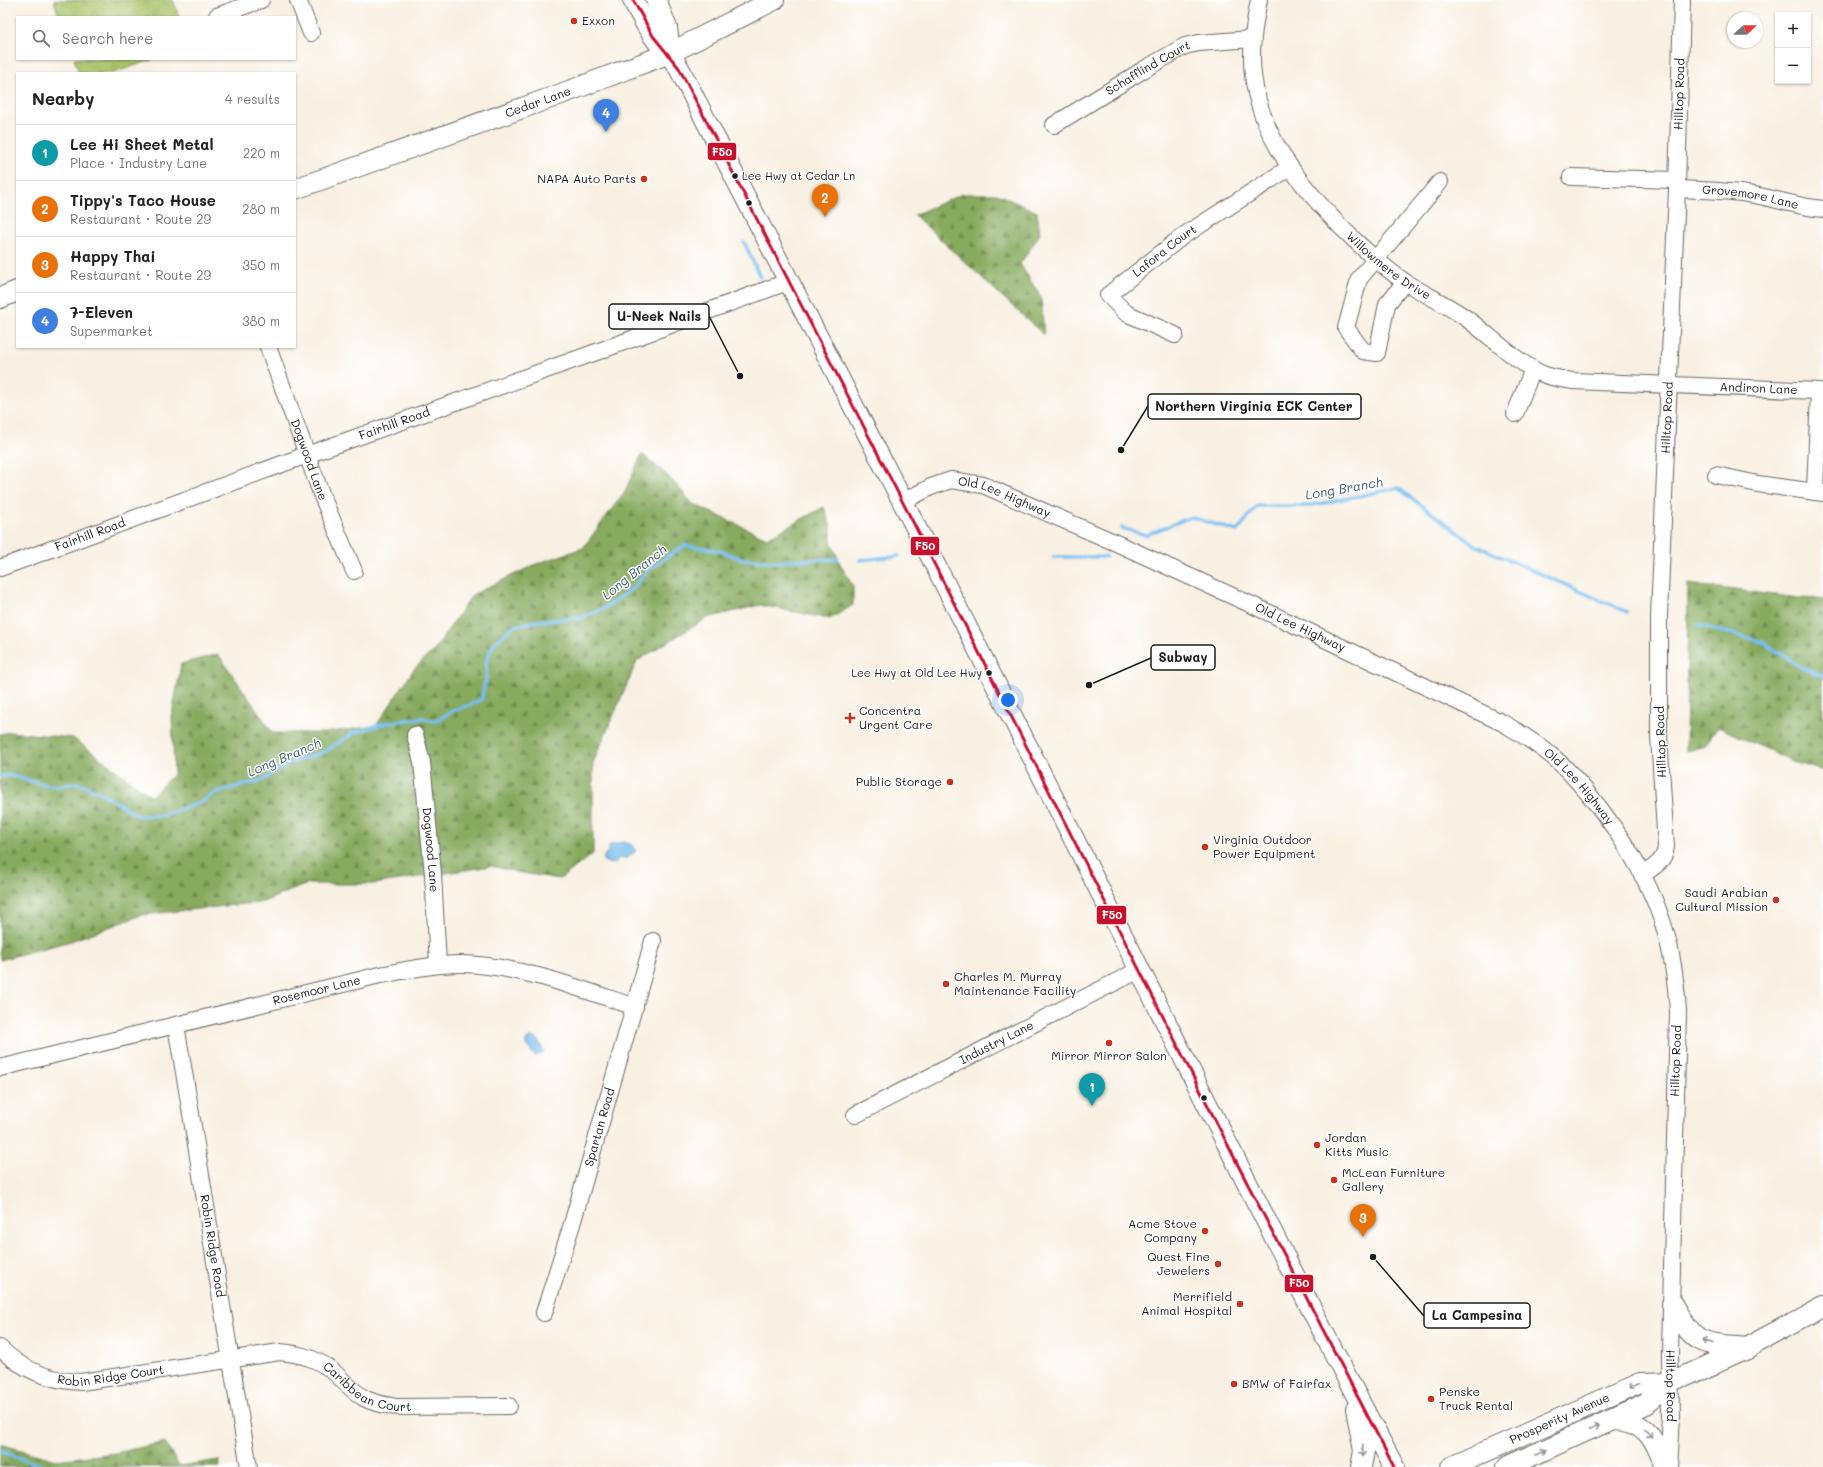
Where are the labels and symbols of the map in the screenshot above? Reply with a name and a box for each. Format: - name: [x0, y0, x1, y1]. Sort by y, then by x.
- place label: Exxon: [582, 12, 615, 28]
- north arrow: [1727, 12, 1763, 48]
- marker: Exxon: [569, 16, 579, 26]
- street label: Schafflind Court: [1102, 36, 1191, 98]
- street label: Hilltop Road: [1670, 57, 1687, 130]
- street label: Cedar Lane: [503, 82, 573, 121]
- pin: 4: [593, 99, 619, 132]
- line badge: F50: [707, 142, 737, 161]
- text: F50: [712, 144, 732, 159]
- place label: Lee Hwy at Cedar Ln: [742, 168, 855, 183]
- place label: NAPA Auto Parts: [537, 170, 636, 186]
- marker: Lee Hwy at Cedar Ln: [730, 171, 740, 181]
- marker: NAPA Auto Parts: [639, 174, 649, 184]
- street label: Grovemore Lane: [1702, 181, 1800, 212]
- pin: 2: [812, 184, 838, 217]
- unlabelled marker: [744, 198, 754, 208]
- street label: Lafora Court: [1129, 220, 1199, 280]
- street label: Willowmere Drive: [1343, 228, 1434, 302]
- callout: U-Neek Nails: [609, 304, 709, 329]
- text: U-Neek Nails: [617, 307, 701, 324]
- street label: Andiron Lane: [1719, 378, 1798, 397]
- street label: Hilltop Road: [1657, 381, 1676, 454]
- callout: Northern Virginia ECK Center: [1148, 394, 1361, 419]
- text: Northern Virginia ECK Center: [1155, 397, 1353, 414]
- street label: Fairhill Road: [356, 403, 432, 443]
- street label: Dogwood Lane: [288, 417, 332, 503]
- street label: Old Lee Highway: [957, 472, 1053, 520]
- water label: Long Branch: [1304, 472, 1384, 503]
- street label: Fairhill Road: [52, 513, 128, 554]
- line badge: F50: [910, 536, 940, 556]
- text: F50: [915, 538, 935, 553]
- water label: Long Branch: [598, 540, 669, 603]
- street label: Old Lee Highway: [1253, 599, 1348, 655]
- callout: Subway: [1151, 645, 1215, 670]
- text: Subway: [1159, 648, 1207, 666]
- place label: Lee Hwy at Old Lee Hwy: [851, 665, 982, 680]
- marker: Lee Hwy at Old Lee Hwy: [984, 668, 994, 678]
- your location: [998, 690, 1018, 710]
- place label: Concentra Urgent Care: [859, 702, 933, 732]
- street label: Hilltop Road: [1651, 705, 1669, 778]
- marker: Concentra Urgent Care: [844, 712, 856, 724]
- water label: Long Branch: [244, 733, 323, 780]
- street label: Old Lee Highway: [1541, 744, 1618, 827]
- place label: Public Storage: [856, 773, 942, 789]
- marker: Public Storage: [945, 777, 955, 787]
- street label: Dogwood Lane: [419, 806, 443, 893]
- place label: Virginia Outdoor Power Equipment: [1213, 831, 1315, 861]
- marker: Virginia Outdoor Power Equipment: [1200, 842, 1210, 852]
- place label: Saudi Arabian Cultural Mission: [1675, 884, 1768, 914]
- marker: Saudi Arabian Cultural Mission: [1771, 895, 1781, 905]
- line badge: F50: [1096, 905, 1127, 925]
- text: F50: [1102, 907, 1122, 922]
- place label: Charles M. Murray Maintenance Facility: [954, 968, 1076, 998]
- street label: Rosemoor Lane: [271, 971, 362, 1008]
- marker: Charles M. Murray Maintenance Facility: [941, 979, 951, 989]
- street label: Industry Lane: [956, 1016, 1036, 1067]
- street label: Hilltop Road: [1666, 1024, 1684, 1097]
- marker: Mirror Mirror Salon: [1104, 1038, 1114, 1048]
- place label: Mirror Mirror Salon: [1051, 1047, 1167, 1063]
- pin: 1: [1079, 1073, 1105, 1106]
- street label: Spartan Road: [580, 1085, 618, 1168]
- unlabelled marker: [1199, 1093, 1209, 1103]
- place label: Jordan Kitts Music: [1325, 1129, 1389, 1159]
- marker: Jordan Kitts Music: [1312, 1140, 1322, 1150]
- place label: McLean Furniture Gallery: [1342, 1164, 1445, 1194]
- marker: McLean Furniture Gallery: [1329, 1175, 1339, 1185]
- street label: Robin Ridge Road: [197, 1193, 230, 1299]
- pin: 3: [1350, 1204, 1376, 1237]
- place label: Acme Stove Company: [1128, 1215, 1197, 1245]
- marker: Acme Stove Company: [1200, 1226, 1210, 1236]
- place label: Quest Fine Jewelers: [1147, 1248, 1210, 1278]
- marker: Quest Fine Jewelers: [1213, 1259, 1223, 1269]
- line badge: F50: [1284, 1274, 1314, 1293]
- text: F50: [1289, 1275, 1309, 1290]
- place label: Merrifield Animal Hospital: [1141, 1288, 1232, 1318]
- marker: Merrifield Animal Hospital: [1235, 1299, 1245, 1309]
- callout: La Campesina: [1424, 1303, 1530, 1328]
- text: La Campesina: [1432, 1306, 1522, 1323]
- one-way arrow: [1702, 1338, 1715, 1345]
- street label: Hilltop Road: [1663, 1350, 1680, 1422]
- street label: Caribbean Court: [320, 1358, 411, 1414]
- street label: Robin Ridge Court: [56, 1361, 165, 1389]
- place label: BMW of Fairfax: [1242, 1375, 1331, 1391]
- marker: BMW of Fairfax: [1229, 1379, 1239, 1389]
- place label: Penske Truck Rental: [1439, 1383, 1513, 1413]
- one-way arrow: [1628, 1383, 1640, 1390]
- street label: Prosperity Avenue: [1507, 1389, 1612, 1447]
- marker: Penske Truck Rental: [1426, 1394, 1436, 1404]
- one-way arrow: [1588, 1423, 1600, 1431]
- one-way arrow: [1643, 1428, 1652, 1439]
- one-way arrow: [1359, 1444, 1367, 1457]
- one-way arrow: [1534, 1448, 1546, 1455]

